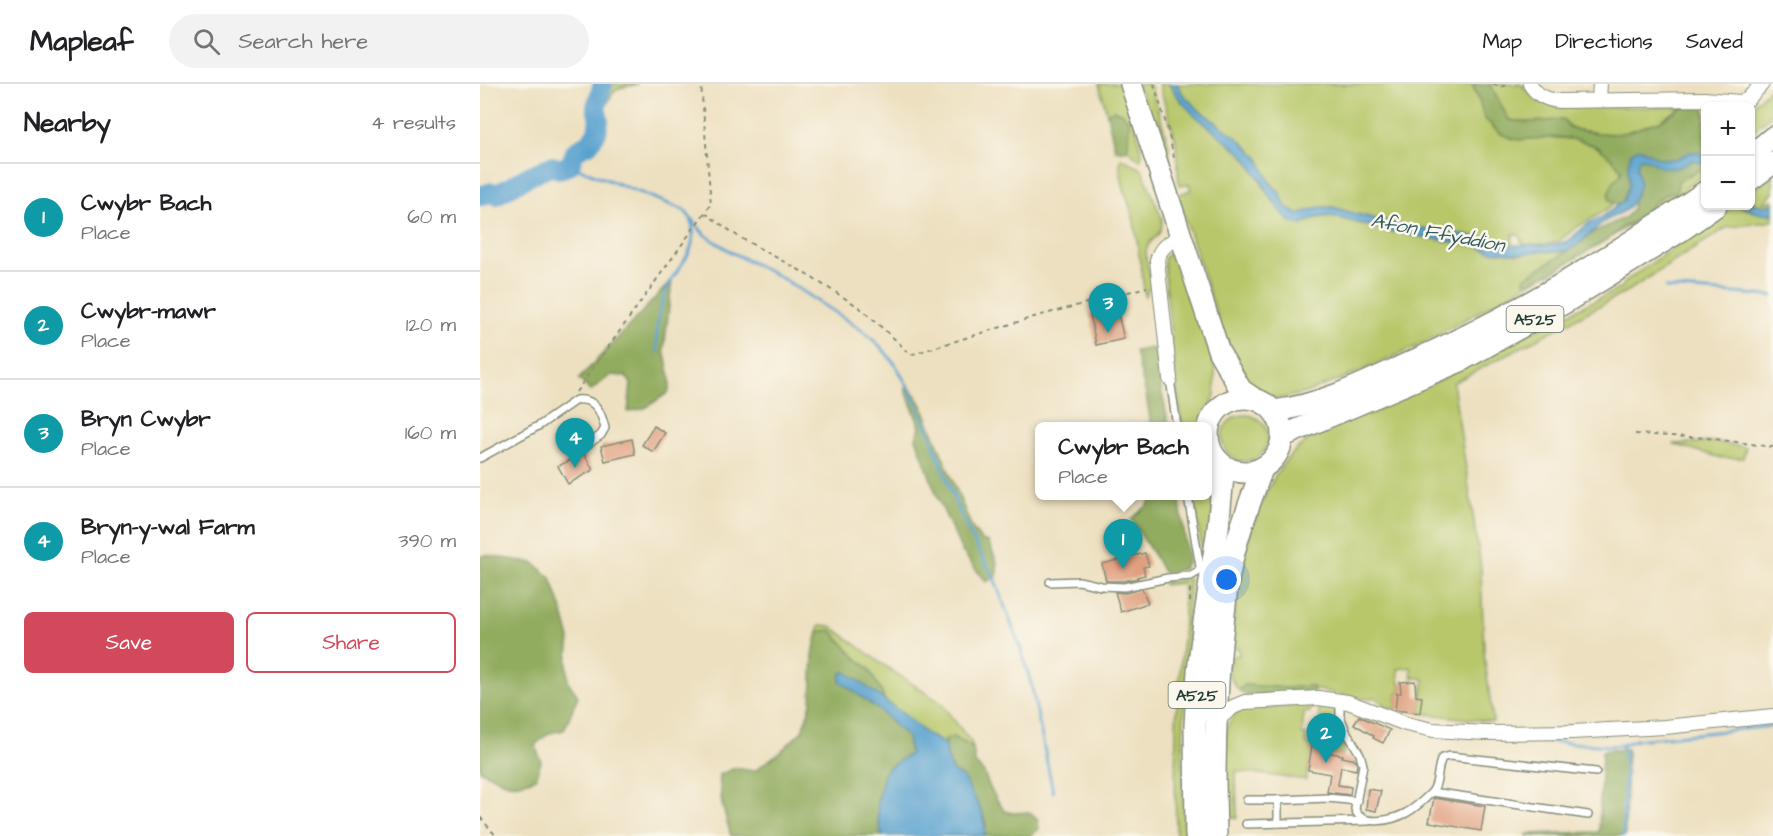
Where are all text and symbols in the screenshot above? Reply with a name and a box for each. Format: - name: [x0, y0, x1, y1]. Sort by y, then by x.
- search box: [169, 14, 589, 68]
- text: Mapleaf: [30, 22, 133, 61]
- icon: search: [190, 25, 223, 58]
- text: Search here: [238, 26, 368, 57]
- text: Map: [1482, 27, 1522, 56]
- text: Directions: [1555, 27, 1653, 56]
- text: Saved: [1686, 27, 1743, 56]
- map controls: [1701, 102, 1755, 210]
- button: +: [1701, 102, 1755, 156]
- text: Nearby: [24, 105, 111, 141]
- text: 4 results: [371, 109, 456, 137]
- button: −: [1701, 156, 1755, 210]
- text: Cwybr Bach: [81, 188, 211, 219]
- text: 1: [42, 203, 45, 231]
- text: 60 m: [407, 203, 456, 231]
- water label: Afon Ffyddion: [1368, 206, 1509, 261]
- text: Place: [81, 219, 131, 247]
- pin: 3: [1088, 284, 1128, 333]
- text: Cwybr-mawr: [81, 296, 216, 327]
- road number: A525: [1506, 306, 1564, 332]
- text: 2: [38, 311, 49, 339]
- text: 120 m: [406, 311, 456, 339]
- text: Place: [81, 327, 131, 355]
- text: Bryn Cwybr: [81, 404, 211, 435]
- pin: 4: [556, 418, 595, 468]
- text: 3: [38, 419, 49, 447]
- text: 160 m: [405, 419, 456, 447]
- popup: [1035, 422, 1212, 500]
- text: Cwybr Bach: [1058, 432, 1189, 463]
- text: Place: [81, 435, 131, 463]
- text: Place: [1058, 463, 1108, 491]
- text: Bryn-y-wal Farm: [81, 512, 255, 543]
- pin: 1: [1104, 520, 1142, 569]
- text: 4: [37, 527, 50, 555]
- text: 390 m: [398, 527, 456, 555]
- text: Place: [81, 543, 131, 571]
- your location: [1212, 565, 1241, 594]
- button: Save: [24, 612, 234, 673]
- button: Share: [246, 612, 456, 673]
- road number: A525: [1168, 682, 1226, 708]
- pin: 2: [1306, 714, 1346, 763]

